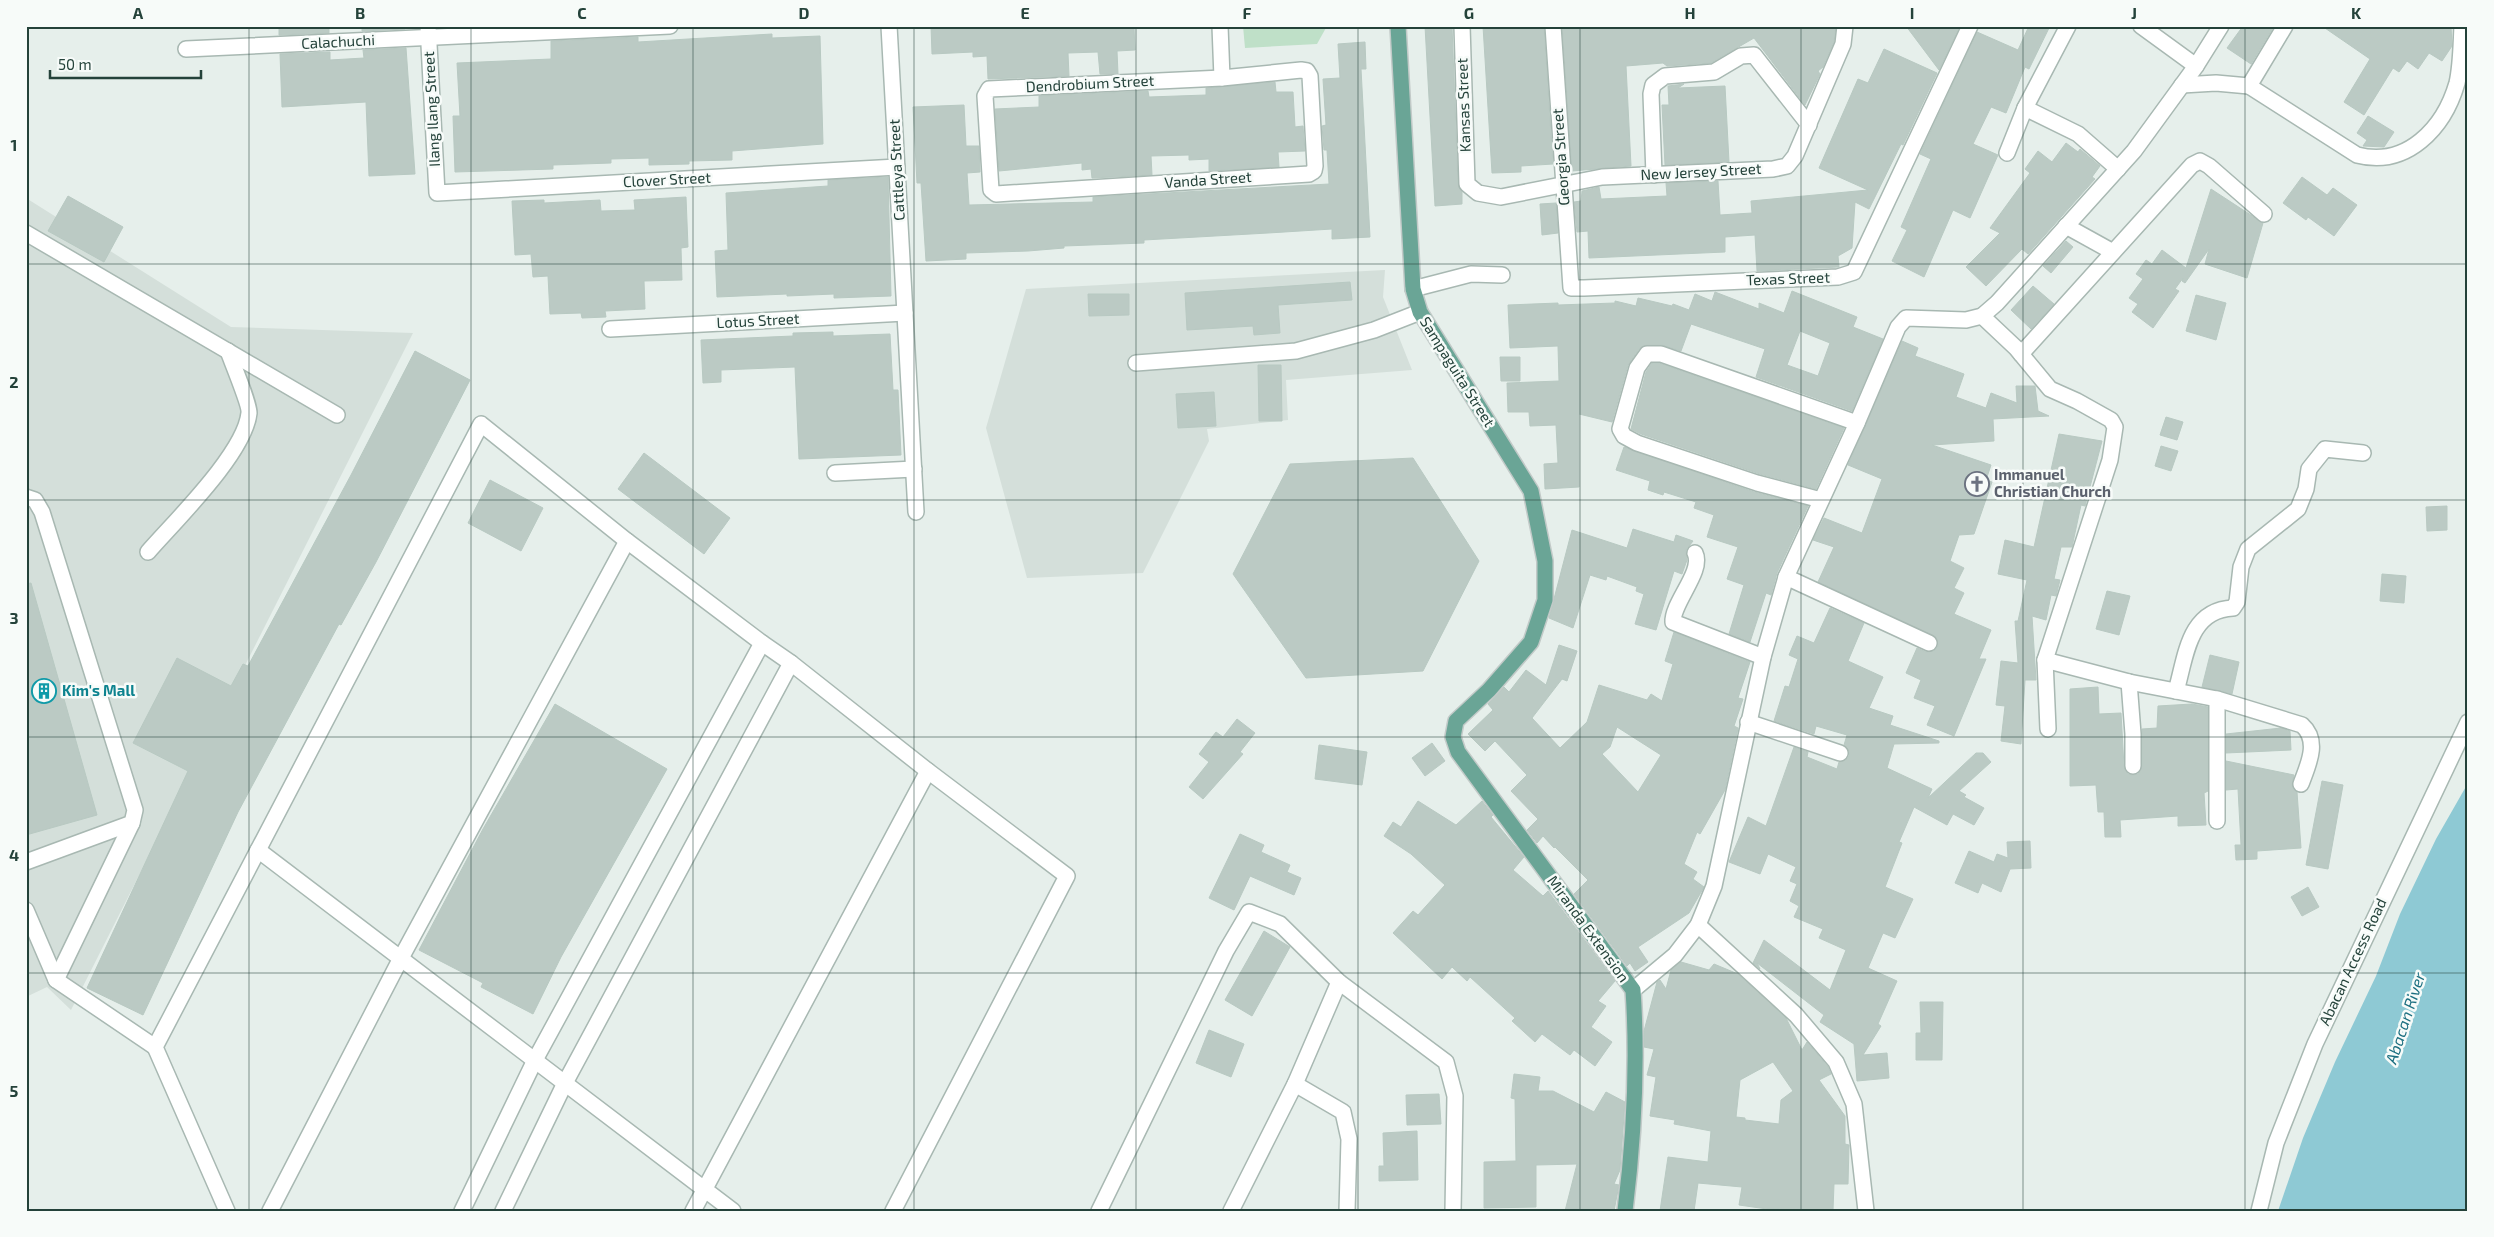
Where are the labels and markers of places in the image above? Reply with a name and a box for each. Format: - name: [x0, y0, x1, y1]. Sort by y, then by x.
- place label: Immanuel Christian Church: [1994, 465, 2111, 500]
- church icon: Immanuel Christian Church: [1964, 471, 1990, 497]
- building icon: Kim's Mall: [31, 678, 57, 704]
- place label: Kim's Mall: [62, 681, 135, 699]

